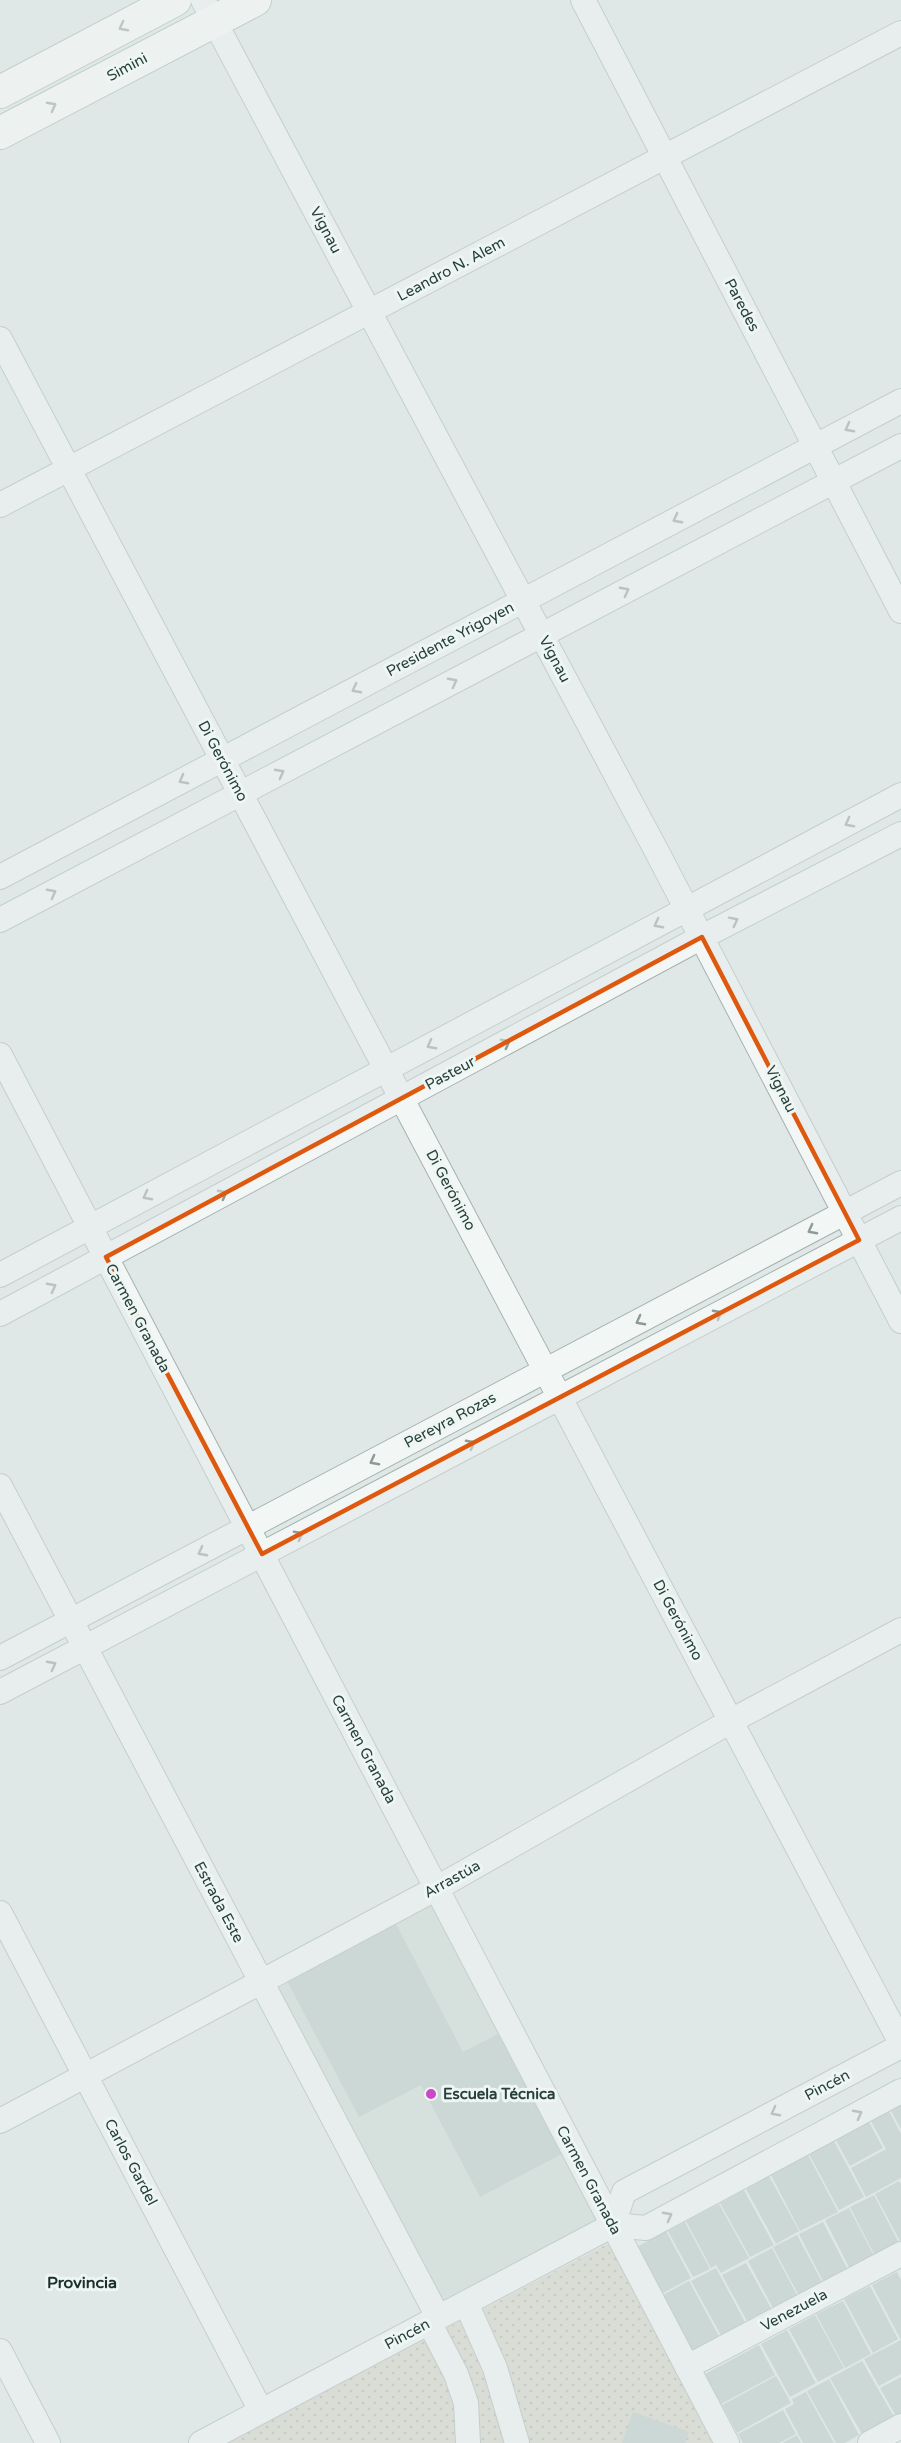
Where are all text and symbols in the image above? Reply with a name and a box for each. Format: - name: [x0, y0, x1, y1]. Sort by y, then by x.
- one-way arrow: [119, 20, 130, 31]
- street label: Simini: [104, 49, 150, 85]
- one-way arrow: [46, 102, 56, 113]
- street label: Vignau: [306, 204, 346, 256]
- street label: Leandro N. Alem: [394, 233, 508, 305]
- street label: Paredes: [721, 275, 763, 335]
- one-way arrow: [845, 421, 856, 432]
- one-way arrow: [672, 512, 683, 523]
- one-way arrow: [619, 587, 629, 598]
- street label: Presidente Yrigoyen: [383, 598, 517, 680]
- street label: Vignau: [535, 633, 575, 685]
- one-way arrow: [446, 678, 457, 689]
- one-way arrow: [352, 682, 362, 693]
- street label: Di Gerónimo: [194, 717, 252, 805]
- one-way arrow: [274, 769, 284, 780]
- one-way arrow: [179, 773, 190, 784]
- one-way arrow: [845, 816, 856, 827]
- one-way arrow: [45, 889, 56, 900]
- one-way arrow: [654, 917, 665, 928]
- one-way arrow: [727, 917, 738, 928]
- one-way arrow: [426, 1038, 437, 1049]
- one-way arrow: [500, 1039, 510, 1050]
- street label: Pasteur: [422, 1052, 478, 1094]
- street label: Vignau: [762, 1063, 800, 1115]
- street label: Di Gerónimo: [422, 1146, 480, 1234]
- one-way arrow: [143, 1189, 154, 1200]
- one-way arrow: [217, 1190, 228, 1201]
- one-way arrow: [807, 1222, 818, 1234]
- street label: Carmen Granada: [102, 1260, 174, 1376]
- one-way arrow: [45, 1283, 56, 1294]
- one-way arrow: [712, 1310, 722, 1321]
- one-way arrow: [635, 1313, 646, 1325]
- street label: Pereyra Rozas: [401, 1388, 499, 1452]
- one-way arrow: [465, 1440, 475, 1451]
- one-way arrow: [370, 1454, 381, 1465]
- one-way arrow: [292, 1531, 303, 1542]
- one-way arrow: [198, 1545, 208, 1556]
- street label: Di Gerónimo: [649, 1576, 707, 1664]
- one-way arrow: [45, 1661, 56, 1672]
- street label: Carmen Granada: [328, 1691, 400, 1807]
- street label: Arrastúa: [421, 1856, 483, 1902]
- street label: Estrada Este: [190, 1858, 248, 1946]
- street label: Pincén: [801, 2066, 853, 2104]
- place label: Escuela Técnica: [443, 2085, 555, 2103]
- marker: Escuela Técnica: [424, 2087, 438, 2101]
- one-way arrow: [771, 2105, 781, 2116]
- one-way arrow: [852, 2110, 863, 2121]
- street label: Carlos Gardel: [101, 2116, 161, 2208]
- street label: Carmen Granada: [553, 2122, 625, 2238]
- one-way arrow: [662, 2212, 672, 2223]
- district label: Provincia: [47, 2273, 117, 2293]
- street label: Venezuela: [758, 2285, 830, 2335]
- street label: Pincén: [381, 2315, 433, 2353]

